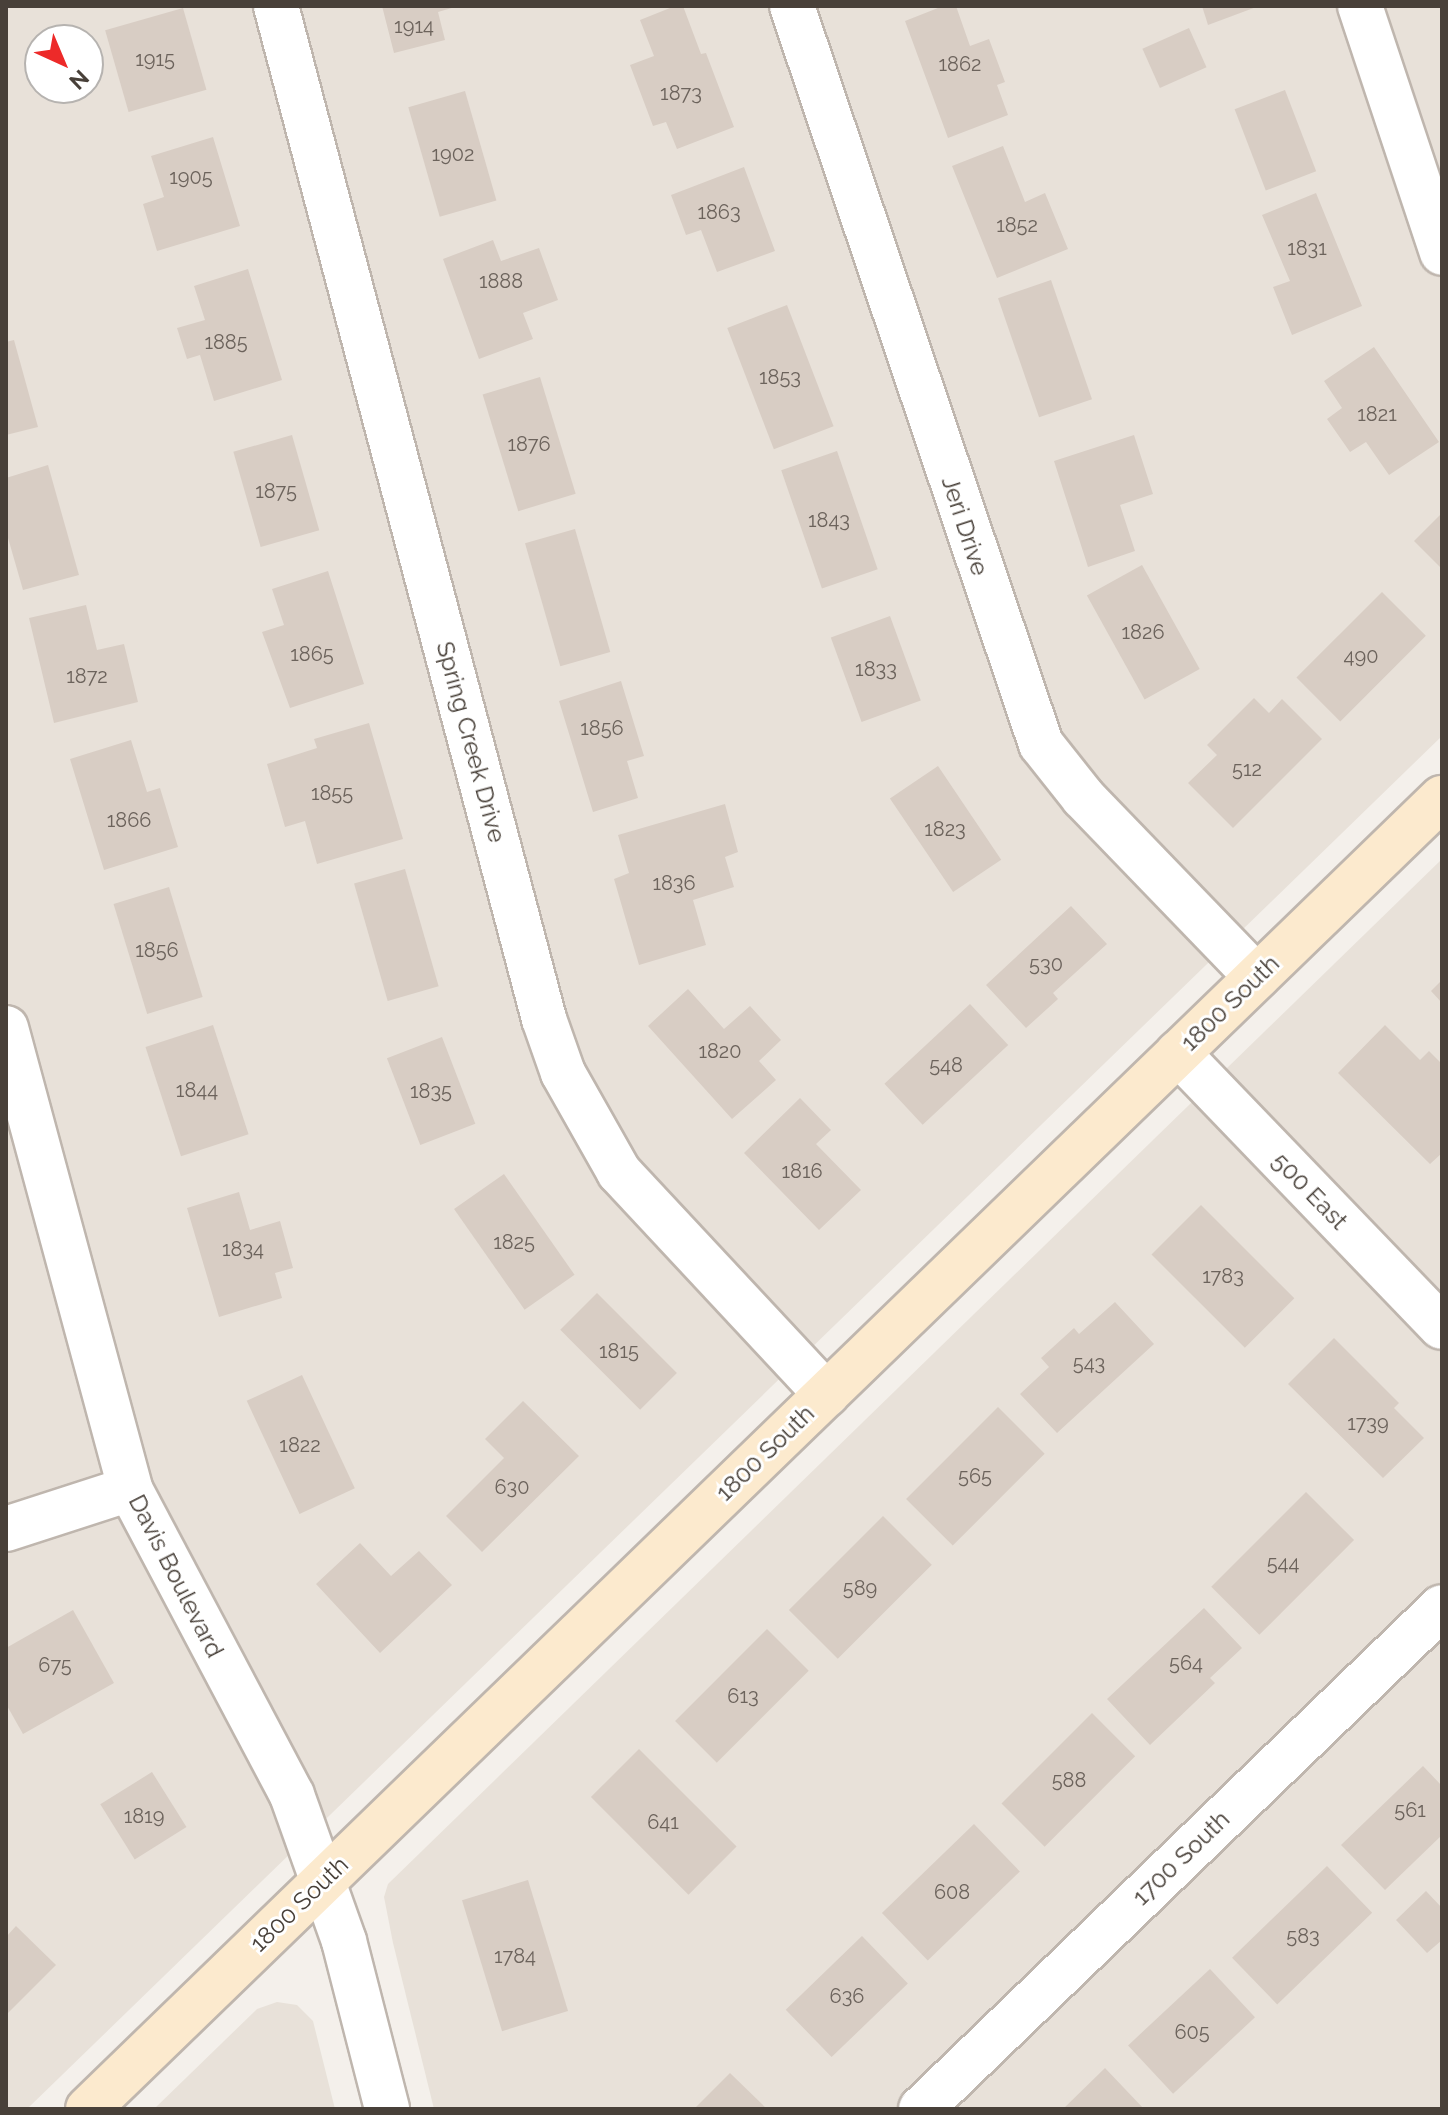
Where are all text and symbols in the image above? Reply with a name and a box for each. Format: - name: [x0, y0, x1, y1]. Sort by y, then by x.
- house number: 1914: [394, 14, 434, 38]
- north arrow: [24, 24, 104, 104]
- house number: 1915: [135, 47, 175, 71]
- house number: 1862: [939, 52, 981, 76]
- text: N: [64, 65, 94, 95]
- house number: 1873: [660, 81, 702, 105]
- house number: 1902: [432, 142, 474, 166]
- house number: 1905: [169, 165, 213, 189]
- house number: 1863: [697, 200, 741, 224]
- house number: 1852: [996, 213, 1038, 237]
- house number: 1831: [1287, 236, 1327, 260]
- house number: 1888: [479, 269, 523, 293]
- house number: 1885: [204, 330, 248, 354]
- house number: 1853: [759, 365, 801, 389]
- house number: 1821: [1357, 402, 1397, 426]
- house number: 1876: [507, 432, 551, 456]
- street label: Jeri Drive: [935, 473, 995, 579]
- house number: 1875: [255, 479, 297, 503]
- house number: 1843: [808, 508, 850, 532]
- house number: 1826: [1122, 620, 1164, 644]
- street label: Spring Creek Drive: [430, 638, 512, 846]
- house number: 1865: [290, 642, 334, 666]
- house number: 490: [1344, 644, 1378, 668]
- house number: 1833: [855, 657, 897, 681]
- house number: 1872: [66, 664, 108, 688]
- house number: 1856: [580, 716, 624, 740]
- house number: 512: [1232, 757, 1262, 781]
- house number: 1855: [311, 781, 353, 805]
- house number: 1866: [107, 808, 151, 832]
- house number: 1823: [924, 817, 966, 841]
- house number: 1836: [652, 871, 696, 895]
- house number: 1856: [135, 938, 179, 962]
- street label: 1800 South: [1175, 949, 1285, 1057]
- house number: 530: [1029, 952, 1063, 976]
- house number: 1820: [698, 1039, 742, 1063]
- house number: 548: [929, 1053, 963, 1077]
- house number: 1844: [176, 1078, 218, 1102]
- house number: 1835: [410, 1079, 452, 1103]
- street label: 500 East: [1266, 1147, 1354, 1235]
- house number: 1816: [781, 1159, 823, 1183]
- house number: 1825: [493, 1230, 535, 1254]
- house number: 1834: [222, 1237, 264, 1261]
- house number: 1783: [1202, 1264, 1244, 1288]
- house number: 1815: [599, 1339, 639, 1363]
- house number: 543: [1073, 1351, 1105, 1375]
- street label: 1800 South: [710, 1399, 820, 1507]
- house number: 1739: [1347, 1411, 1389, 1435]
- house number: 1822: [279, 1433, 321, 1457]
- house number: 565: [958, 1464, 992, 1488]
- house number: 630: [495, 1475, 529, 1499]
- street label: Davis Boulevard: [123, 1490, 229, 1662]
- house number: 544: [1267, 1551, 1299, 1575]
- house number: 589: [843, 1576, 877, 1600]
- house number: 564: [1169, 1651, 1203, 1675]
- house number: 675: [38, 1653, 72, 1677]
- house number: 613: [727, 1684, 759, 1708]
- house number: 588: [1052, 1768, 1086, 1792]
- house number: 561: [1394, 1798, 1426, 1822]
- house number: 1819: [124, 1804, 164, 1828]
- street label: 1700 South: [1127, 1805, 1235, 1911]
- house number: 641: [647, 1810, 679, 1834]
- street label: 1800 South: [244, 1850, 354, 1958]
- house number: 608: [934, 1880, 970, 1904]
- house number: 583: [1286, 1924, 1320, 1948]
- house number: 1784: [494, 1944, 536, 1968]
- house number: 636: [830, 1984, 864, 2008]
- house number: 605: [1174, 2020, 1210, 2044]

